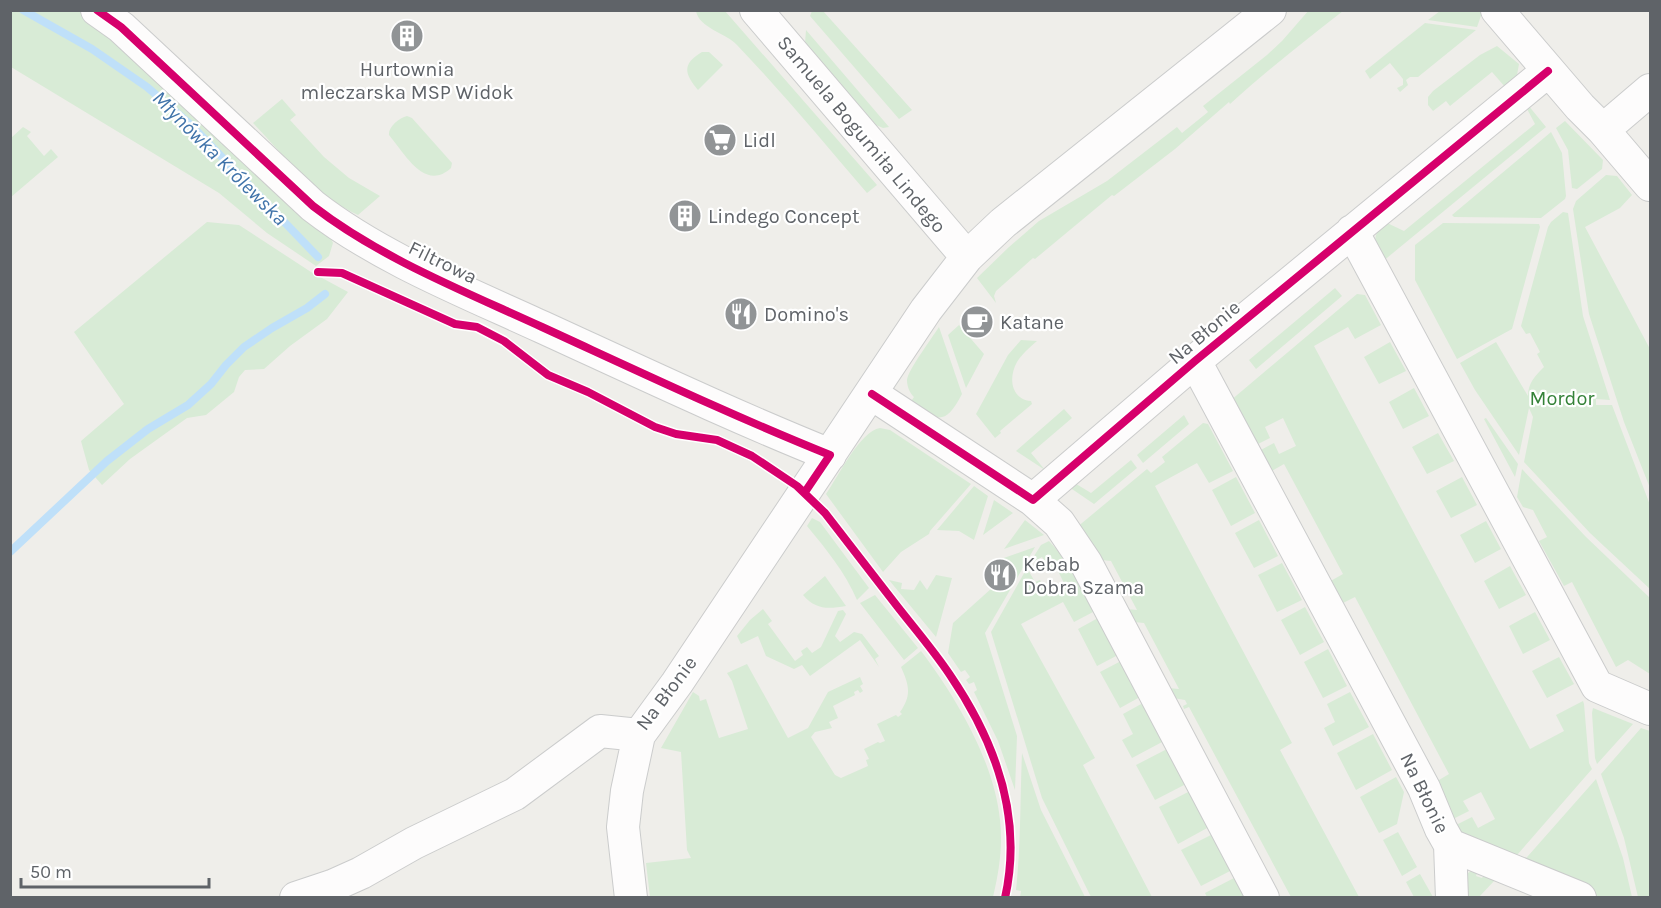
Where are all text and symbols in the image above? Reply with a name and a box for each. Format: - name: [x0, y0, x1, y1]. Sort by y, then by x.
- building icon: Hurtownia mleczarska MSP Widok: [389, 18, 425, 54]
- street label: Samuela Bogumiła Lindego: [772, 31, 951, 237]
- place label: Hurtownia mleczarska MSP Widok: [301, 58, 513, 104]
- water label: Młynówka Królewska: [148, 86, 292, 230]
- supermarket icon: Lidl: [702, 122, 738, 158]
- place label: Lidl: [743, 129, 776, 152]
- building icon: Lindego Concept: [667, 198, 703, 234]
- place label: Lindego Concept: [708, 205, 860, 228]
- street label: Filtrowa: [405, 236, 481, 289]
- restaurant icon: Domino's: [723, 296, 759, 332]
- street label: Na Błonie: [1164, 296, 1245, 369]
- place label: Domino's: [764, 303, 849, 326]
- cafe icon: Katane: [959, 304, 995, 340]
- place label: Katane: [1000, 311, 1064, 334]
- park label: Mordor: [1529, 387, 1595, 410]
- place label: Kebab Dobra Szama: [1023, 553, 1144, 599]
- restaurant icon: Kebab Dobra Szama: [982, 557, 1018, 593]
- street label: Na Błonie: [631, 652, 702, 735]
- street label: Na Błonie: [1395, 749, 1454, 837]
- scale bar: [21, 851, 208, 889]
- text: 50 m: [30, 861, 72, 883]

